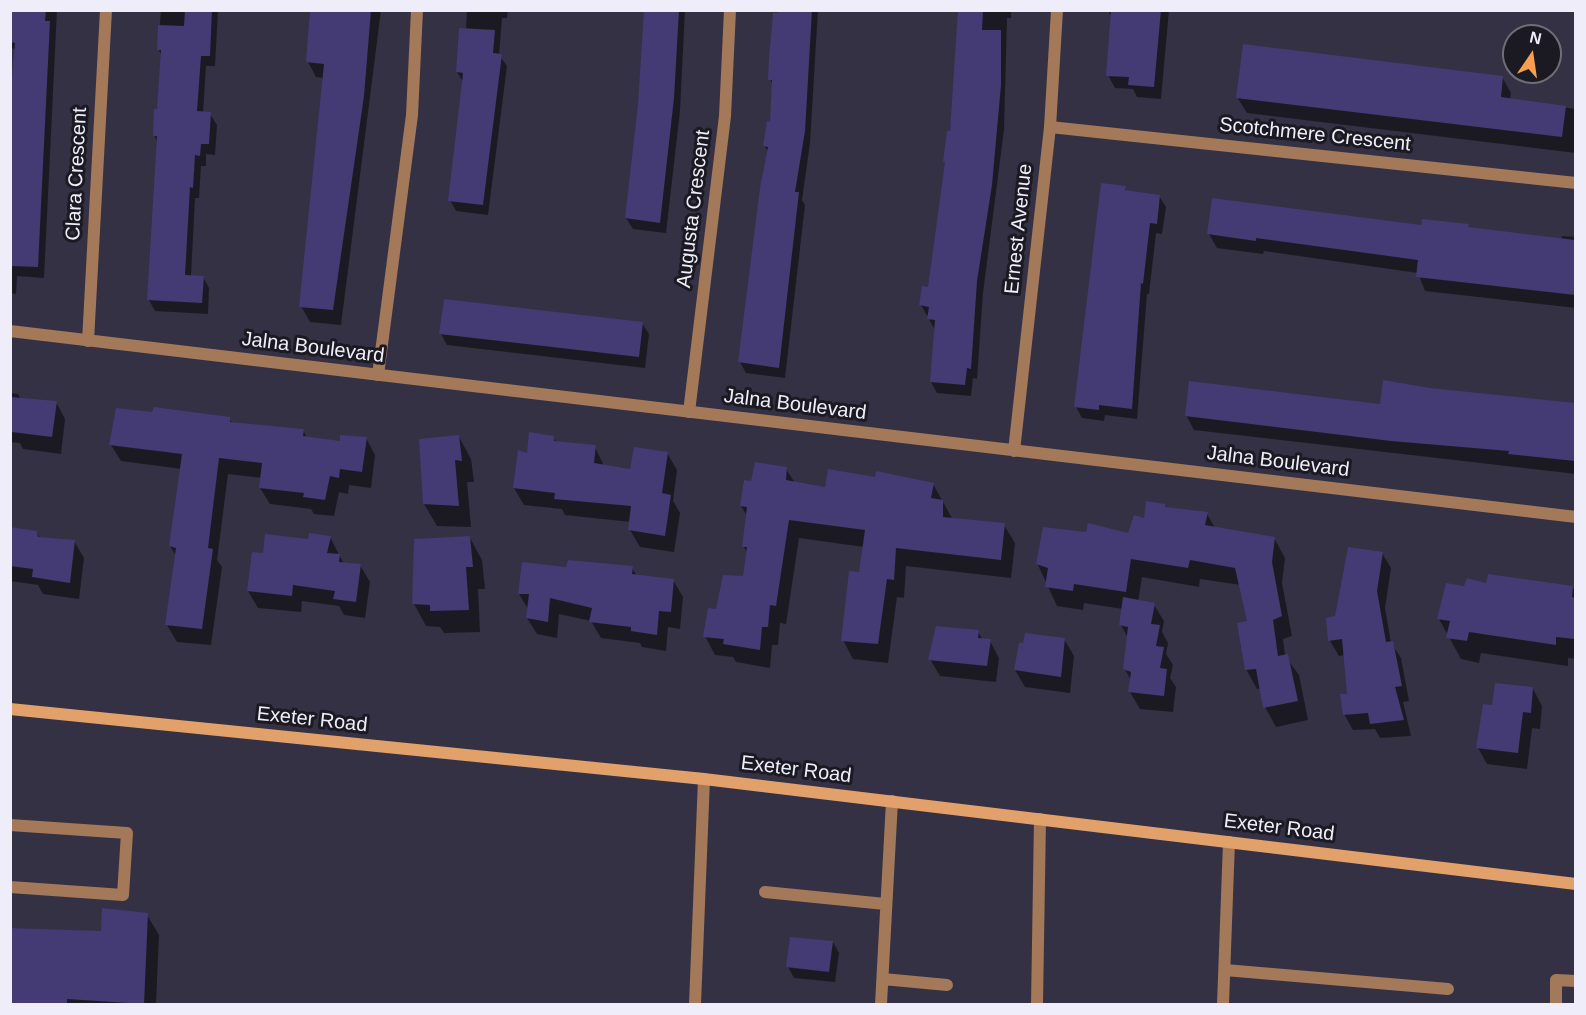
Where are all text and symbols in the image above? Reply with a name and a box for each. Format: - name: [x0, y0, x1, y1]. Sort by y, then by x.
- north arrow: [1502, 24, 1562, 84]
- text: N: [1528, 28, 1543, 48]
- street label: Clara Crescent: [62, 107, 92, 241]
- street label: Scotchmere Crescent: [1218, 113, 1412, 157]
- street label: Augusta Crescent: [672, 129, 716, 289]
- street label: Ernest Avenue: [1000, 163, 1038, 295]
- street label: Jalna Boulevard: [240, 327, 386, 369]
- street label: Jalna Boulevard: [722, 384, 868, 426]
- street label: Jalna Boulevard: [1205, 441, 1351, 483]
- street label: Exeter Road: [255, 702, 369, 738]
- street label: Exeter Road: [739, 751, 853, 789]
- street label: Exeter Road: [1222, 809, 1336, 847]

